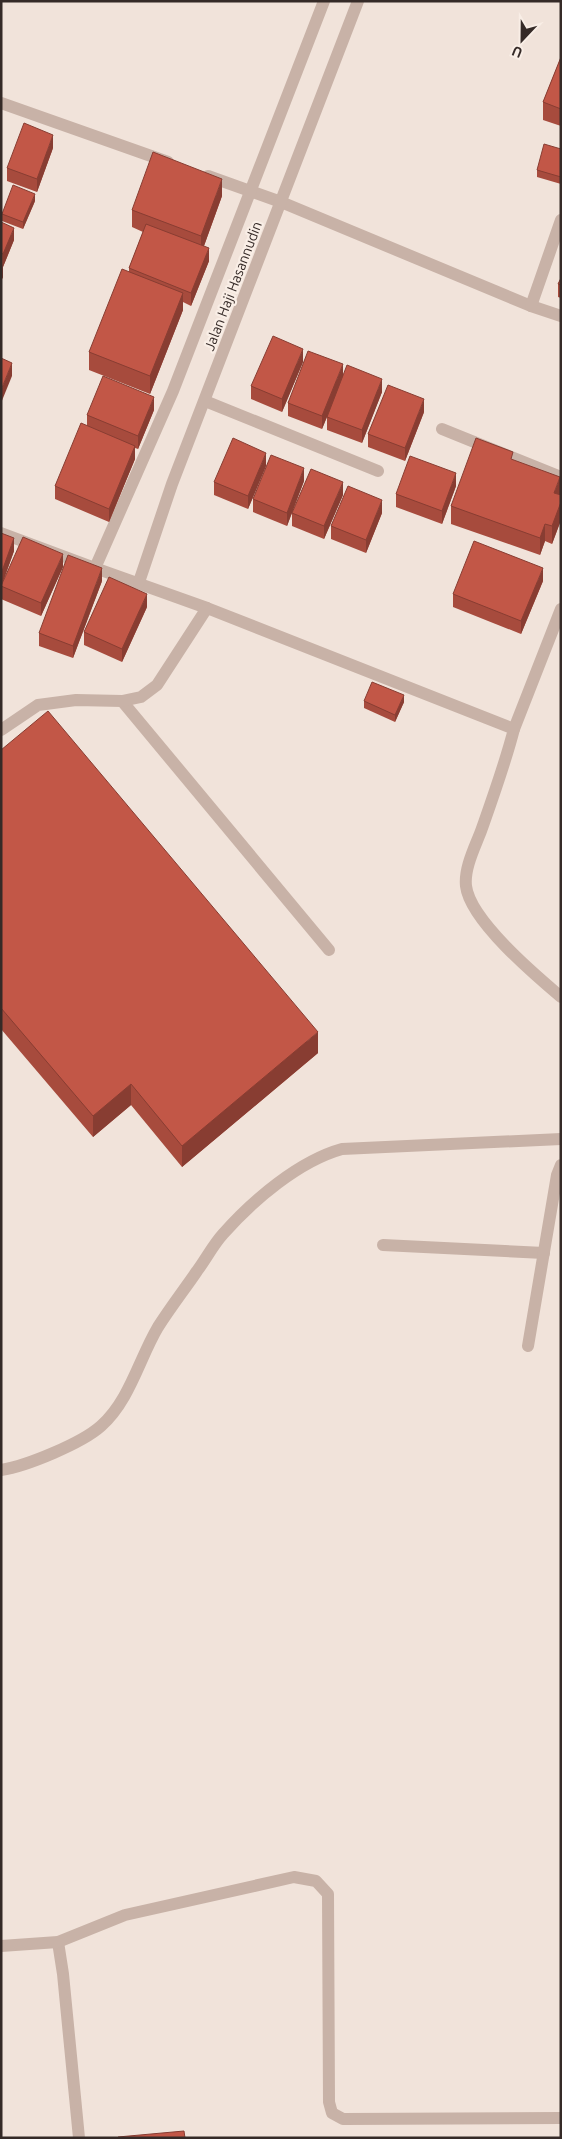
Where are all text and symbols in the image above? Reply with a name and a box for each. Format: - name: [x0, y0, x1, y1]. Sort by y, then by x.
- north arrow: [497, 15, 547, 65]
- text: U: [510, 43, 525, 61]
- street label: Jalan Haji Hasannudin: [201, 219, 265, 353]

